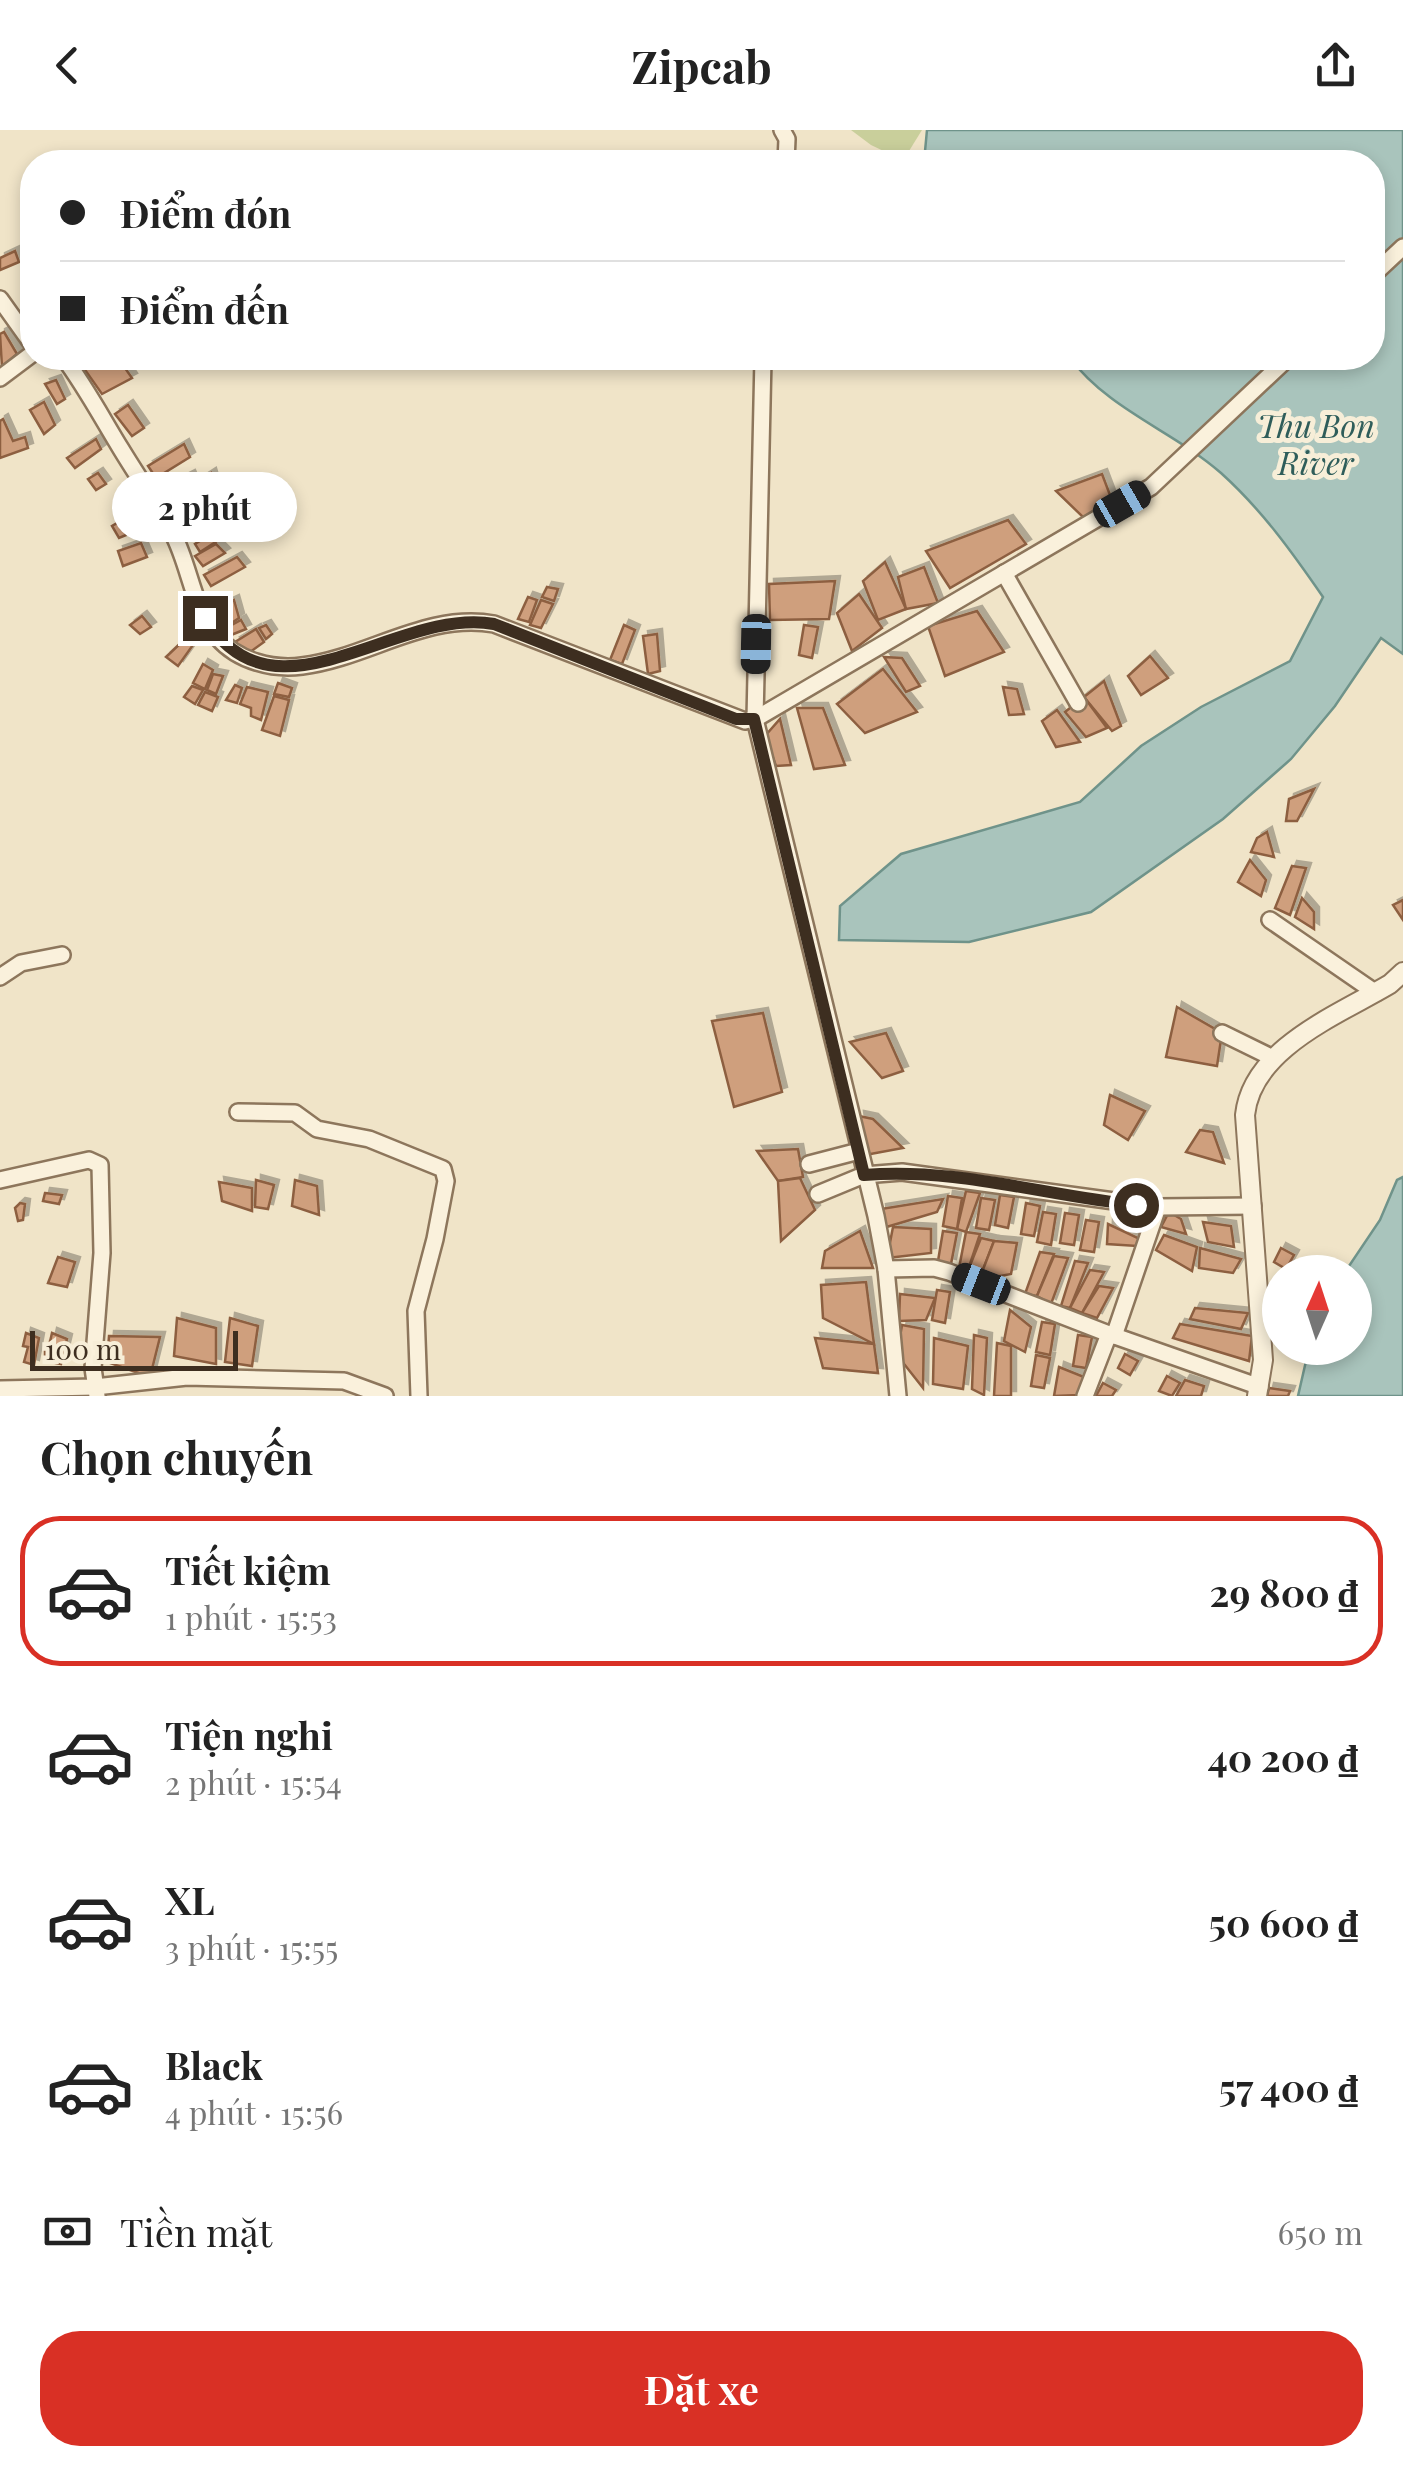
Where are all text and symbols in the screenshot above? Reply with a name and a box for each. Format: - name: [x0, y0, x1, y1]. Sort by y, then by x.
- text: Zipcab: [631, 35, 772, 95]
- icon: back: [40, 38, 95, 93]
- icon: share: [1308, 38, 1363, 93]
- text: Điểm đón: [120, 187, 291, 238]
- text: Điểm đến: [120, 283, 289, 334]
- water label: Thu Bon River: [1257, 403, 1375, 483]
- callout: 2 phút: [112, 473, 298, 543]
- car: [1089, 476, 1155, 532]
- text: 2 phút: [158, 485, 251, 528]
- route end: [183, 596, 228, 641]
- car: [740, 614, 772, 674]
- route start: [1114, 1183, 1159, 1228]
- north arrow: [1262, 1255, 1372, 1365]
- map controls: [1262, 1255, 1372, 1365]
- car: [948, 1259, 1014, 1309]
- scale bar: [30, 1326, 238, 1370]
- text: 100 m: [45, 1330, 121, 1367]
- text: Chọn chuyến: [40, 1426, 313, 1486]
- text: Tiết kiệm: [165, 1544, 331, 1595]
- icon: car: [45, 1546, 135, 1636]
- text: 29 800 ₫: [1210, 1566, 1358, 1617]
- text: 1 phút · 15:53: [165, 1595, 337, 1638]
- text: Tiện nghi: [165, 1709, 333, 1760]
- icon: car: [45, 1711, 135, 1801]
- text: 40 200 ₫: [1208, 1731, 1358, 1782]
- text: 2 phút · 15:54: [165, 1760, 342, 1803]
- text: XL: [165, 1874, 214, 1925]
- icon: car: [45, 1876, 135, 1966]
- text: 50 600 ₫: [1209, 1896, 1358, 1947]
- text: 3 phút · 15:55: [165, 1925, 338, 1968]
- text: Black: [165, 2039, 263, 2090]
- icon: car: [45, 2041, 135, 2131]
- text: 57 400 ₫: [1219, 2061, 1358, 2112]
- text: 4 phút · 15:56: [165, 2090, 343, 2133]
- icon: cash: [40, 2204, 95, 2259]
- text: Tiền mặt: [120, 2206, 272, 2257]
- text: 650 m: [1278, 2210, 1363, 2253]
- button: Đặt xe: [40, 2331, 1363, 2446]

